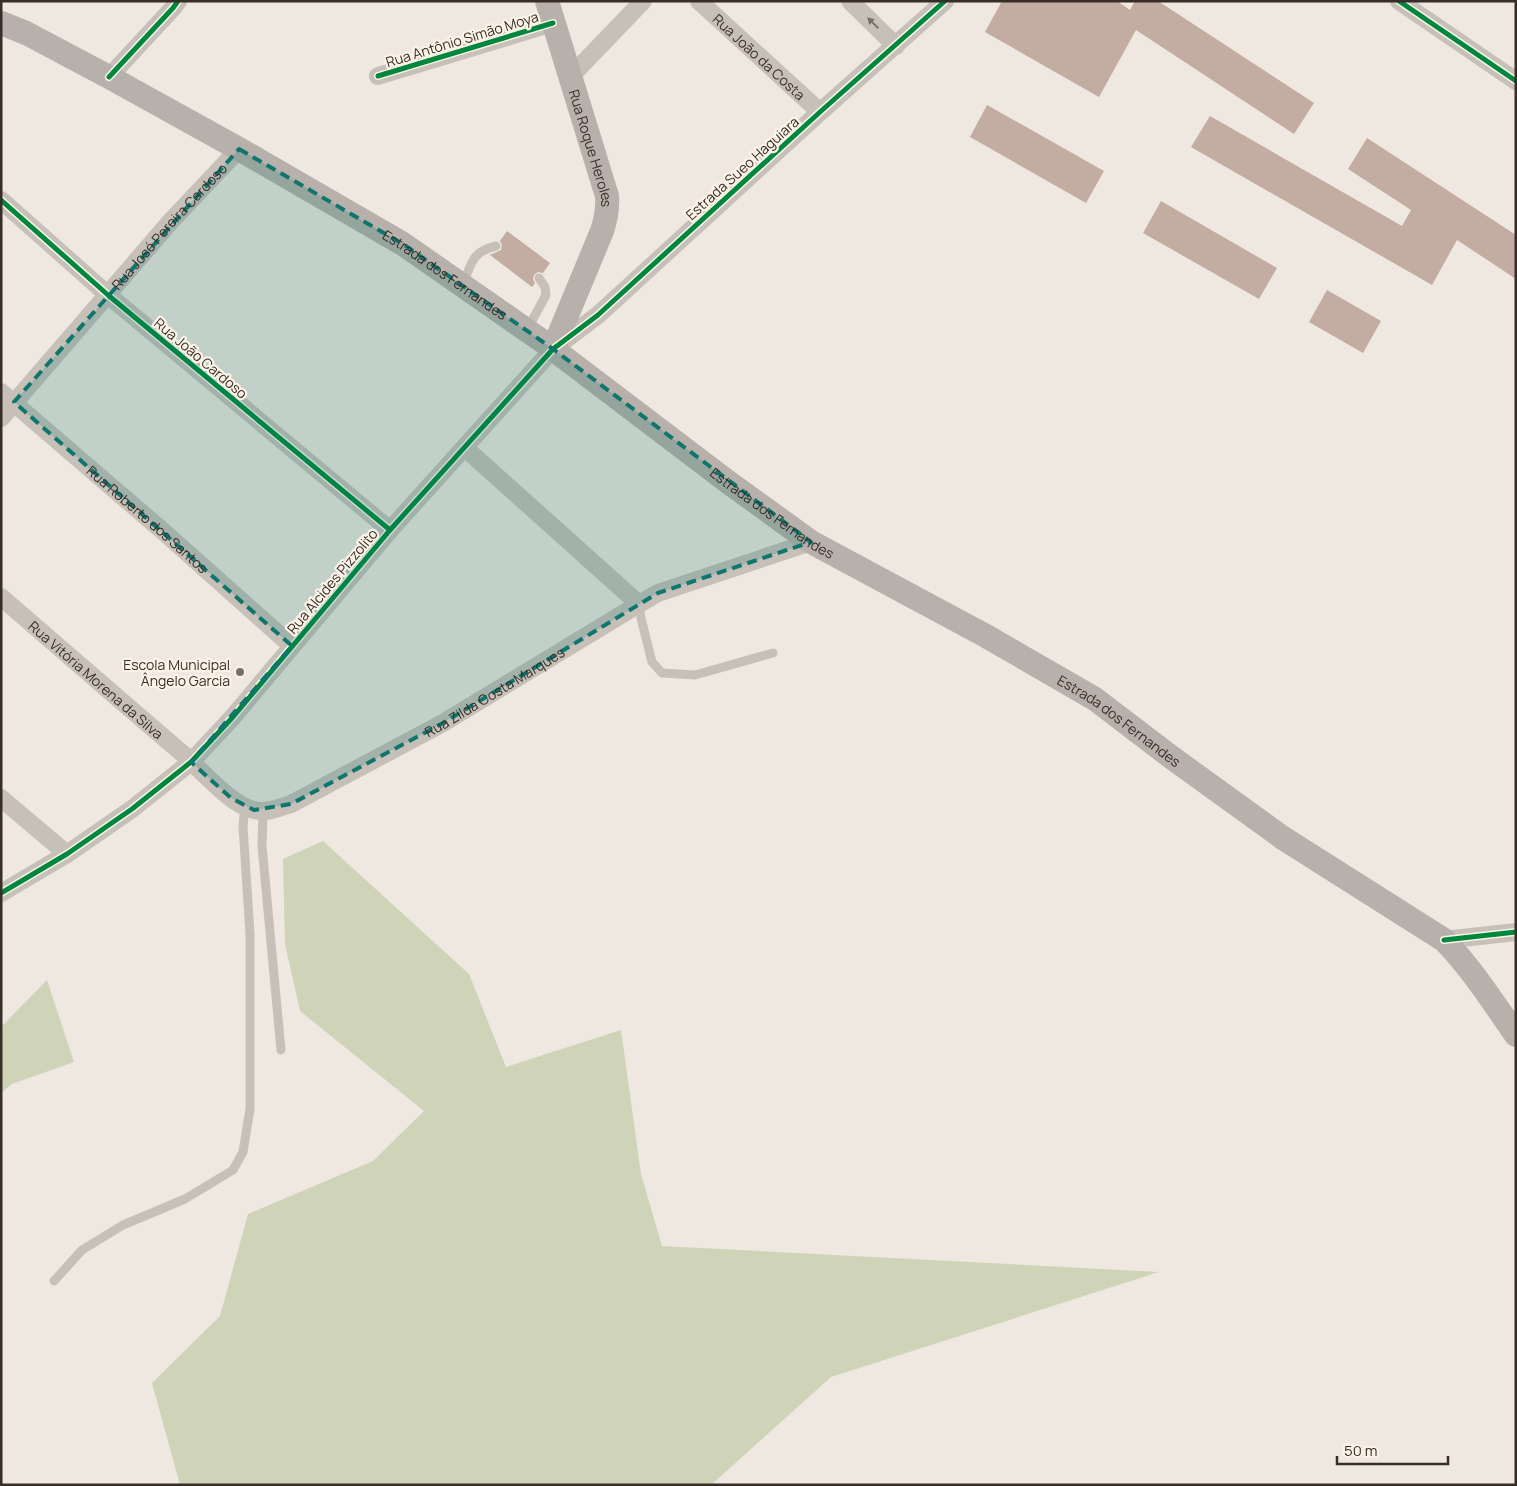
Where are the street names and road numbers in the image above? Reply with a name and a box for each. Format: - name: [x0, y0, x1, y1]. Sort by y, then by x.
- street label: Rua Antônio Simão Moya: [383, 7, 541, 71]
- street label: Rua João da Costa: [709, 9, 810, 104]
- street label: Rua Roque Heroles: [565, 87, 617, 207]
- street label: Estrada Sueo Haguiara: [681, 112, 803, 224]
- street label: Rua José Pereira Cardoso: [107, 159, 231, 293]
- street label: Estrada dos Fernandes: [379, 225, 512, 324]
- street label: Rua João Cardoso: [150, 313, 252, 403]
- street label: Rua Roberto dos Santos: [83, 461, 213, 577]
- street label: Estrada dos Fernandes: [707, 463, 838, 562]
- street label: Rua Alcides Pizzolito: [282, 524, 382, 638]
- street label: Rua Vitória Morena da Silva: [25, 616, 168, 743]
- street label: Rua Zilda Costa Marques: [421, 642, 568, 741]
- street label: Estrada dos Fernandes: [1054, 670, 1185, 771]

